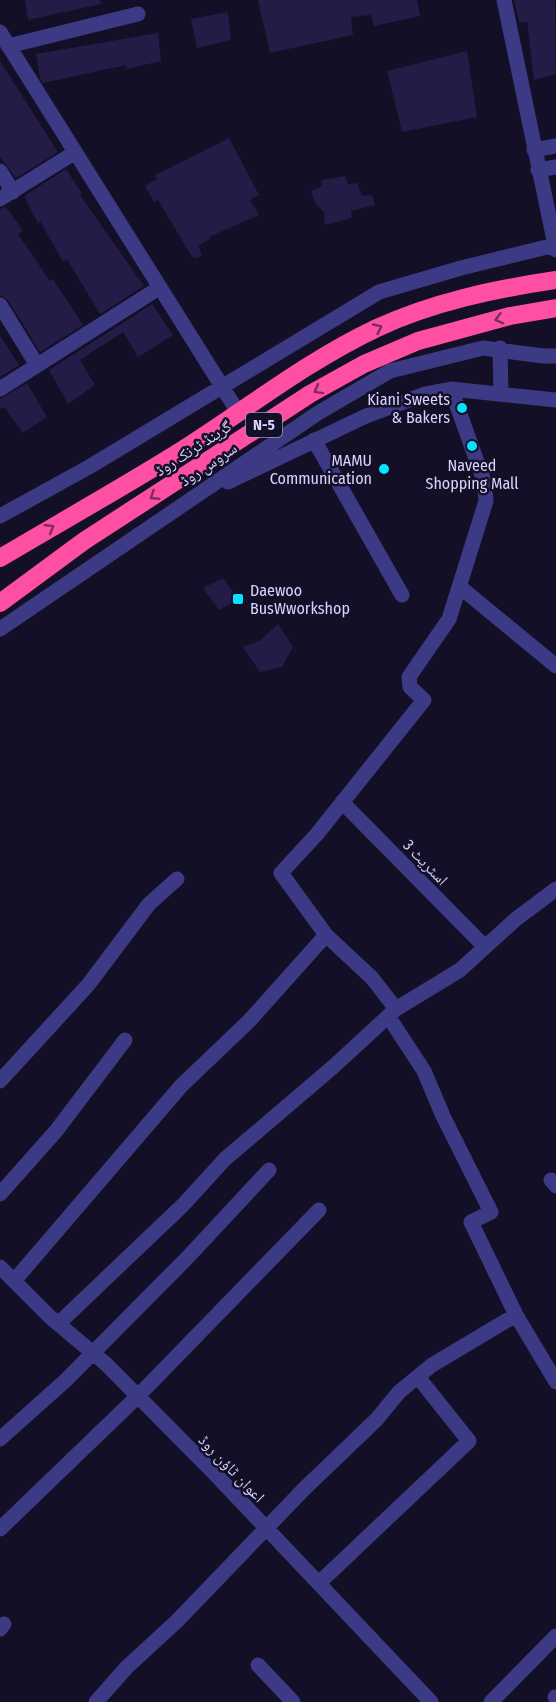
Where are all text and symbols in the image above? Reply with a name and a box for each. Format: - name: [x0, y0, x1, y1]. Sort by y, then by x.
- one-way arrow: [494, 312, 504, 324]
- one-way arrow: [371, 324, 382, 336]
- one-way arrow: [314, 383, 324, 394]
- place label: Kiani Sweets & Bakers: [367, 390, 450, 427]
- marker: Kiani Sweets & Bakers: [455, 401, 469, 415]
- road number: N-5: [246, 413, 282, 437]
- street label: گرینڈ ٹرنک روڈ: [151, 416, 235, 480]
- street label: سروس روڈ: [176, 438, 241, 491]
- marker: Naveed Shopping Mall: [465, 439, 479, 453]
- place label: MAMU Communication: [270, 451, 372, 488]
- place label: Naveed Shopping Mall: [425, 456, 519, 493]
- marker: MAMU Communication: [377, 462, 391, 476]
- one-way arrow: [150, 488, 160, 500]
- one-way arrow: [44, 524, 54, 536]
- place label: Daewoo BusWworkshop: [250, 581, 350, 618]
- marker: Daewoo BusWworkshop: [231, 592, 245, 606]
- street label: اسٹریٹ 3: [399, 836, 452, 889]
- street label: اعوان ٹاؤن روڈ: [194, 1431, 269, 1507]

